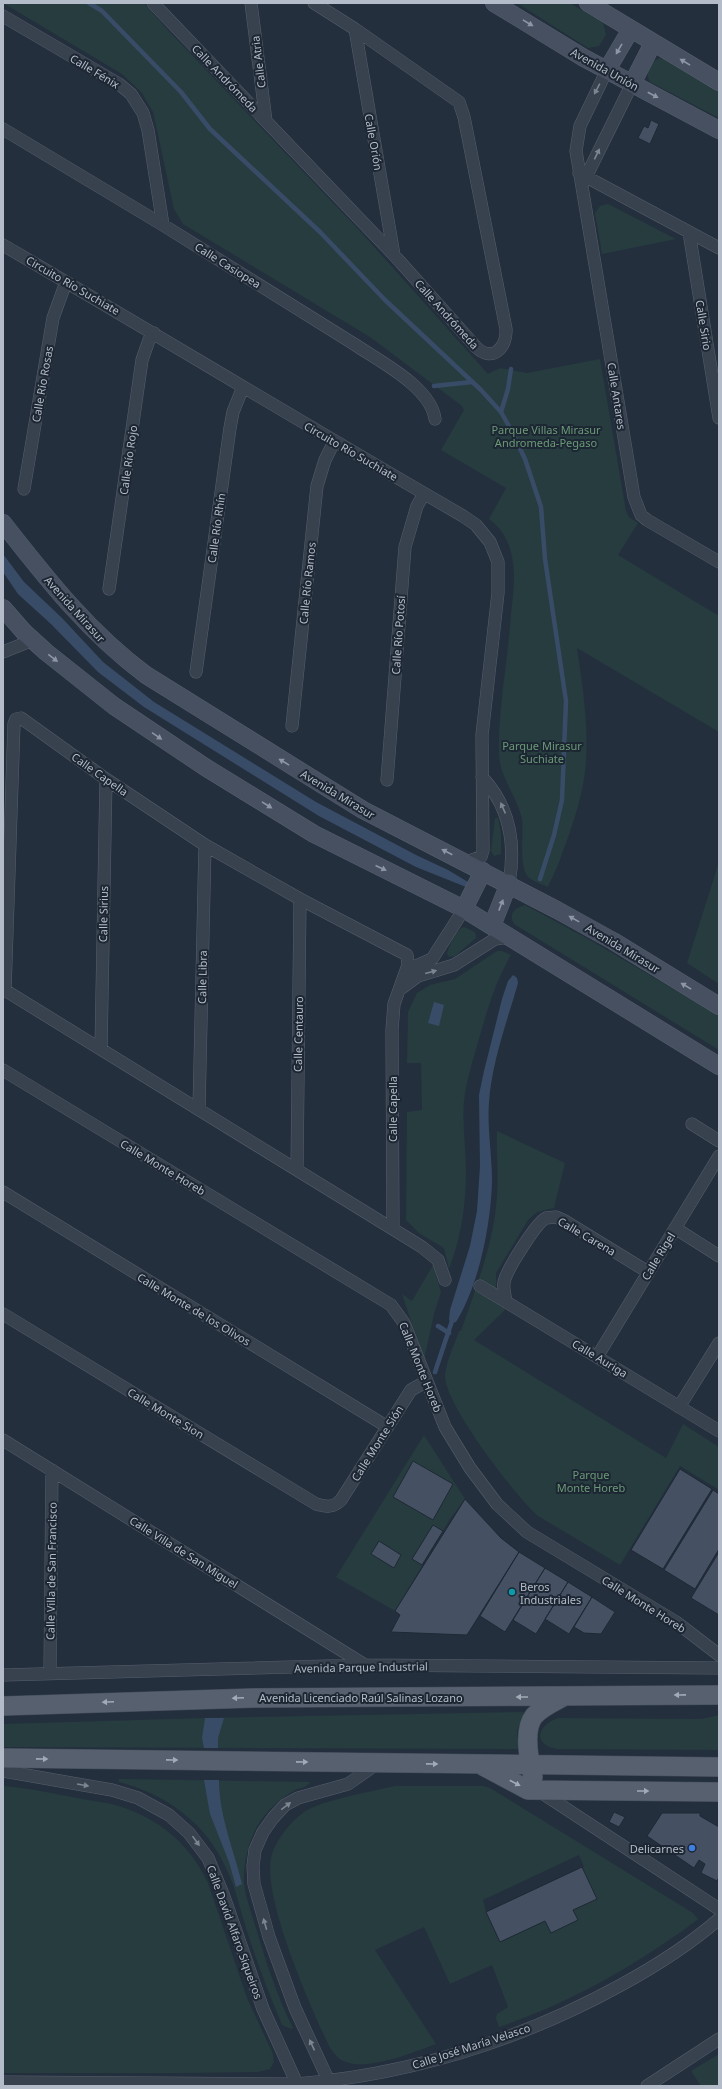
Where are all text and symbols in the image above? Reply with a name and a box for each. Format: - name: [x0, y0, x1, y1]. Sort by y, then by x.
- one-way arrow: [522, 20, 534, 27]
- street label: Calle Atria: [247, 35, 269, 89]
- street label: Calle Andrómeda: [189, 41, 261, 115]
- one-way arrow: [615, 43, 622, 55]
- street label: Avenida Unión: [568, 44, 642, 94]
- street label: Calle Fénix: [67, 50, 123, 92]
- one-way arrow: [680, 59, 691, 66]
- one-way arrow: [594, 83, 600, 95]
- one-way arrow: [647, 92, 658, 98]
- street label: Calle Orión: [362, 112, 386, 172]
- one-way arrow: [594, 148, 600, 160]
- street label: Calle Casiopea: [192, 239, 264, 291]
- street label: Circuito Río Suchiate: [23, 252, 123, 318]
- street label: Calle Andrómeda: [412, 276, 482, 352]
- street label: Calle Sirio: [693, 299, 715, 352]
- street label: Calle Río Rosas: [28, 345, 56, 423]
- street label: Calle Antares: [604, 361, 630, 431]
- street label: Circuito Río Suchiate: [301, 418, 401, 484]
- park label: Parque Villas Mirasur Andromeda-Pegaso: [491, 422, 601, 450]
- street label: Calle Río Rojo: [116, 424, 140, 496]
- street label: Calle Río Rhín: [204, 492, 228, 564]
- street label: Calle Río Ramos: [295, 541, 319, 625]
- street label: Avenida Mirasur: [41, 573, 109, 646]
- street label: Calle Río Potosí: [388, 594, 408, 675]
- one-way arrow: [48, 653, 59, 662]
- one-way arrow: [152, 732, 163, 740]
- park label: Parque Mirasur Suchiate: [502, 738, 582, 766]
- street label: Calle Capella: [69, 749, 131, 799]
- one-way arrow: [278, 758, 290, 765]
- street label: Avenida Mirasur: [298, 766, 378, 822]
- one-way arrow: [262, 801, 272, 809]
- one-way arrow: [500, 802, 506, 814]
- one-way arrow: [441, 849, 453, 856]
- one-way arrow: [375, 865, 386, 871]
- street label: Calle Sirius: [95, 886, 111, 942]
- one-way arrow: [498, 898, 504, 910]
- one-way arrow: [568, 916, 580, 923]
- street label: Avenida Mirasur: [583, 920, 663, 976]
- street label: Calle Libra: [194, 950, 210, 1004]
- one-way arrow: [426, 969, 438, 975]
- one-way arrow: [680, 982, 692, 989]
- street label: Calle Centauro: [290, 996, 306, 1072]
- street label: Calle Capella: [385, 1076, 400, 1142]
- street label: Calle Monte Horeb: [118, 1136, 208, 1198]
- street label: Calle Carena: [555, 1213, 619, 1259]
- street label: Calle Rigel: [638, 1229, 678, 1283]
- street label: Calle Monte de los Olivos: [135, 1269, 253, 1349]
- street label: Calle Monte Horeb: [396, 1319, 446, 1415]
- street label: Calle Auriga: [570, 1336, 630, 1380]
- street label: Calle Monte Sion: [125, 1384, 207, 1442]
- street label: Calle Monte Sión: [348, 1402, 406, 1484]
- park label: Parque Monte Horeb: [557, 1467, 626, 1495]
- street label: Calle Villa de San Francisco: [42, 1502, 60, 1640]
- street label: Calle Villa de San Miguel: [127, 1512, 241, 1592]
- street label: Calle Monte Horeb: [599, 1572, 689, 1636]
- place label: Beros Industriales: [520, 1579, 581, 1607]
- marker: Beros Industriales: [507, 1587, 517, 1597]
- street label: Avenida Parque Industrial: [294, 1658, 428, 1676]
- street label: Avenida Licenciado Raúl Salinas Lozano: [259, 1690, 463, 1705]
- one-way arrow: [673, 1692, 686, 1698]
- one-way arrow: [515, 1694, 528, 1700]
- one-way arrow: [232, 1695, 244, 1702]
- one-way arrow: [102, 1699, 114, 1706]
- one-way arrow: [36, 1756, 49, 1762]
- one-way arrow: [166, 1757, 179, 1763]
- one-way arrow: [296, 1759, 309, 1765]
- one-way arrow: [426, 1761, 439, 1767]
- one-way arrow: [509, 1780, 521, 1786]
- one-way arrow: [77, 1782, 89, 1788]
- one-way arrow: [637, 1788, 650, 1794]
- one-way arrow: [280, 1802, 291, 1810]
- one-way arrow: [192, 1836, 200, 1847]
- place label: Delicarnes: [630, 1841, 684, 1856]
- marker: Delicarnes: [687, 1843, 697, 1853]
- street label: Calle David Alfaro Siqueiros: [204, 1863, 266, 2001]
- one-way arrow: [262, 1918, 268, 1930]
- street label: Calle José María Velasco: [410, 2020, 532, 2072]
- one-way arrow: [308, 2039, 314, 2051]

